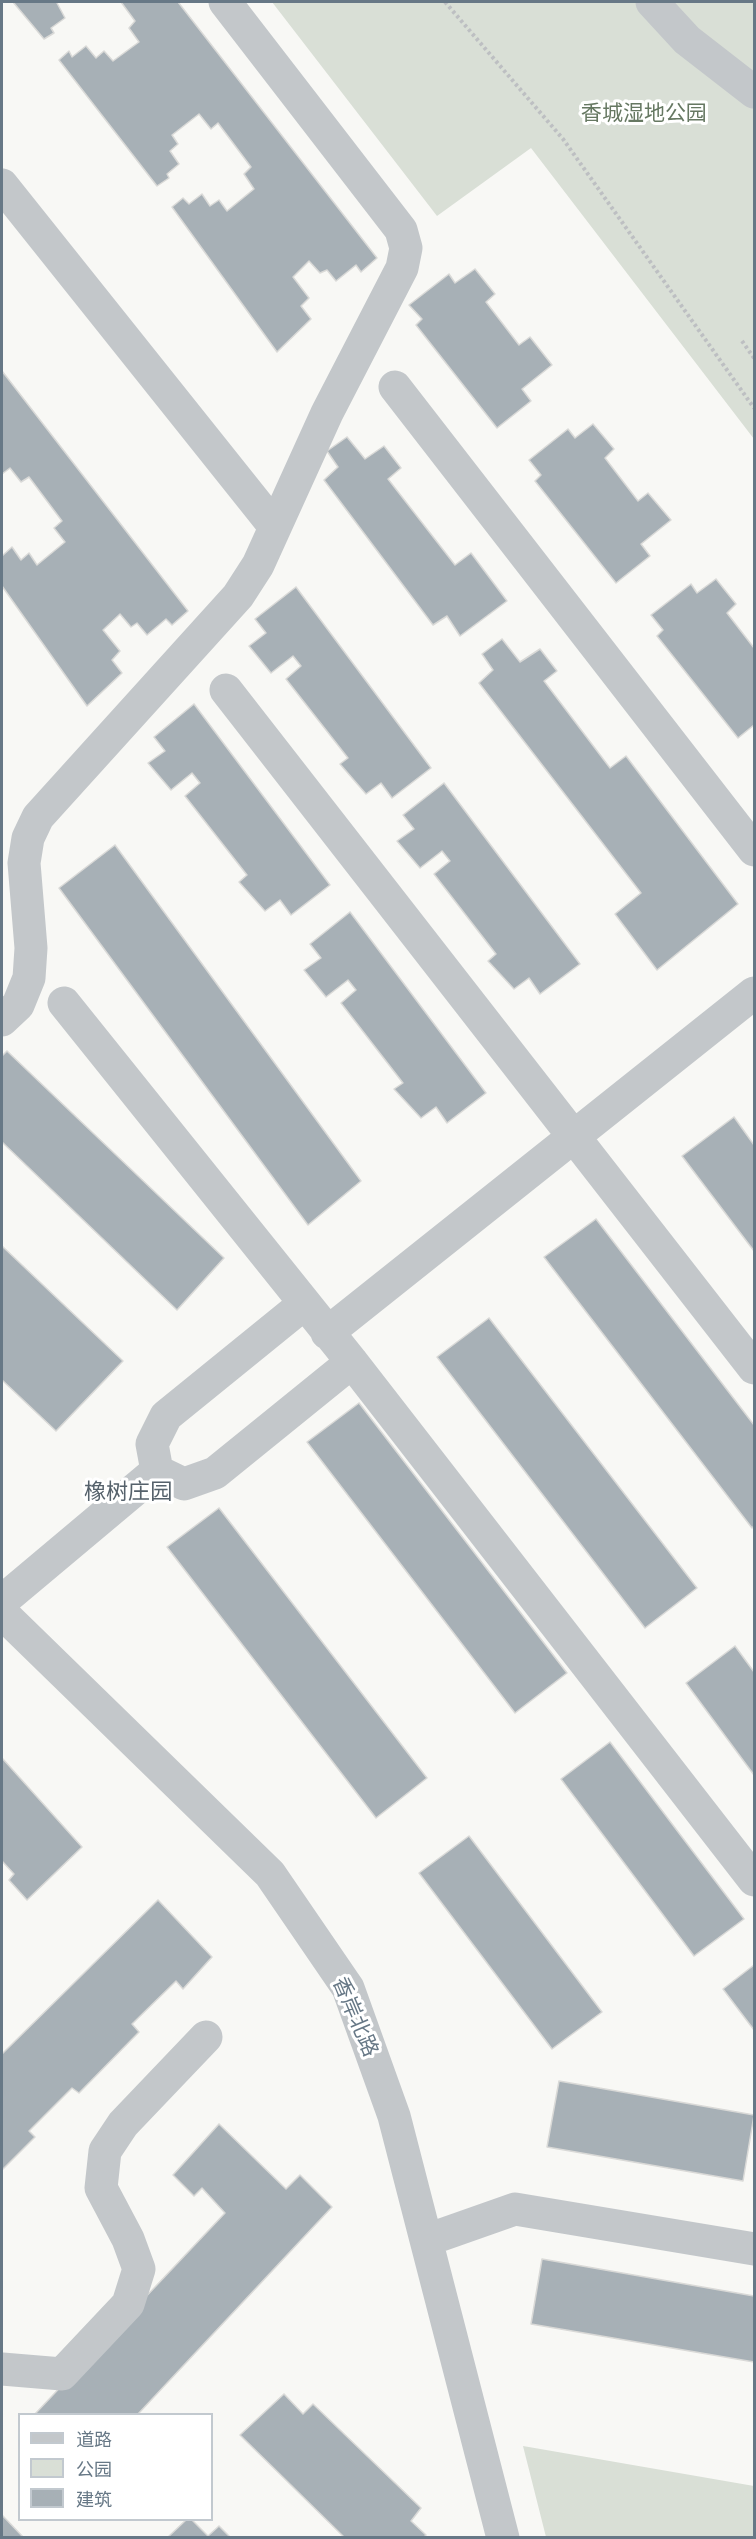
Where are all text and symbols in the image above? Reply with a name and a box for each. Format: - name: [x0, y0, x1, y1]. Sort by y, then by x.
- park label: 香城湿地公园: [581, 101, 707, 127]
- district label: 橡树庄园: [84, 1479, 172, 1505]
- street label: 香岸北路: [327, 1973, 383, 2061]
- legend: [18, 2413, 213, 2521]
- text: 道路: [76, 2432, 112, 2450]
- text: 公园: [76, 2462, 112, 2480]
- text: 建筑: [76, 2492, 112, 2510]

